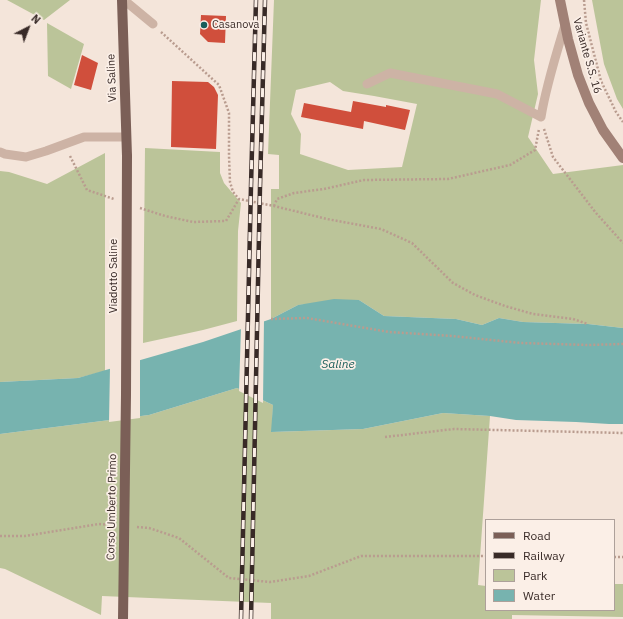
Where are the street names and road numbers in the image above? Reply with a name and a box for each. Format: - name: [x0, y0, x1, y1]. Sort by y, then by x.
- street label: Variante S.S. 16: [570, 17, 604, 95]
- street label: Via Saline: [105, 54, 119, 102]
- street label: Viadotto Saline: [107, 239, 121, 313]
- street label: Corso Umberto Primo: [104, 454, 120, 560]

